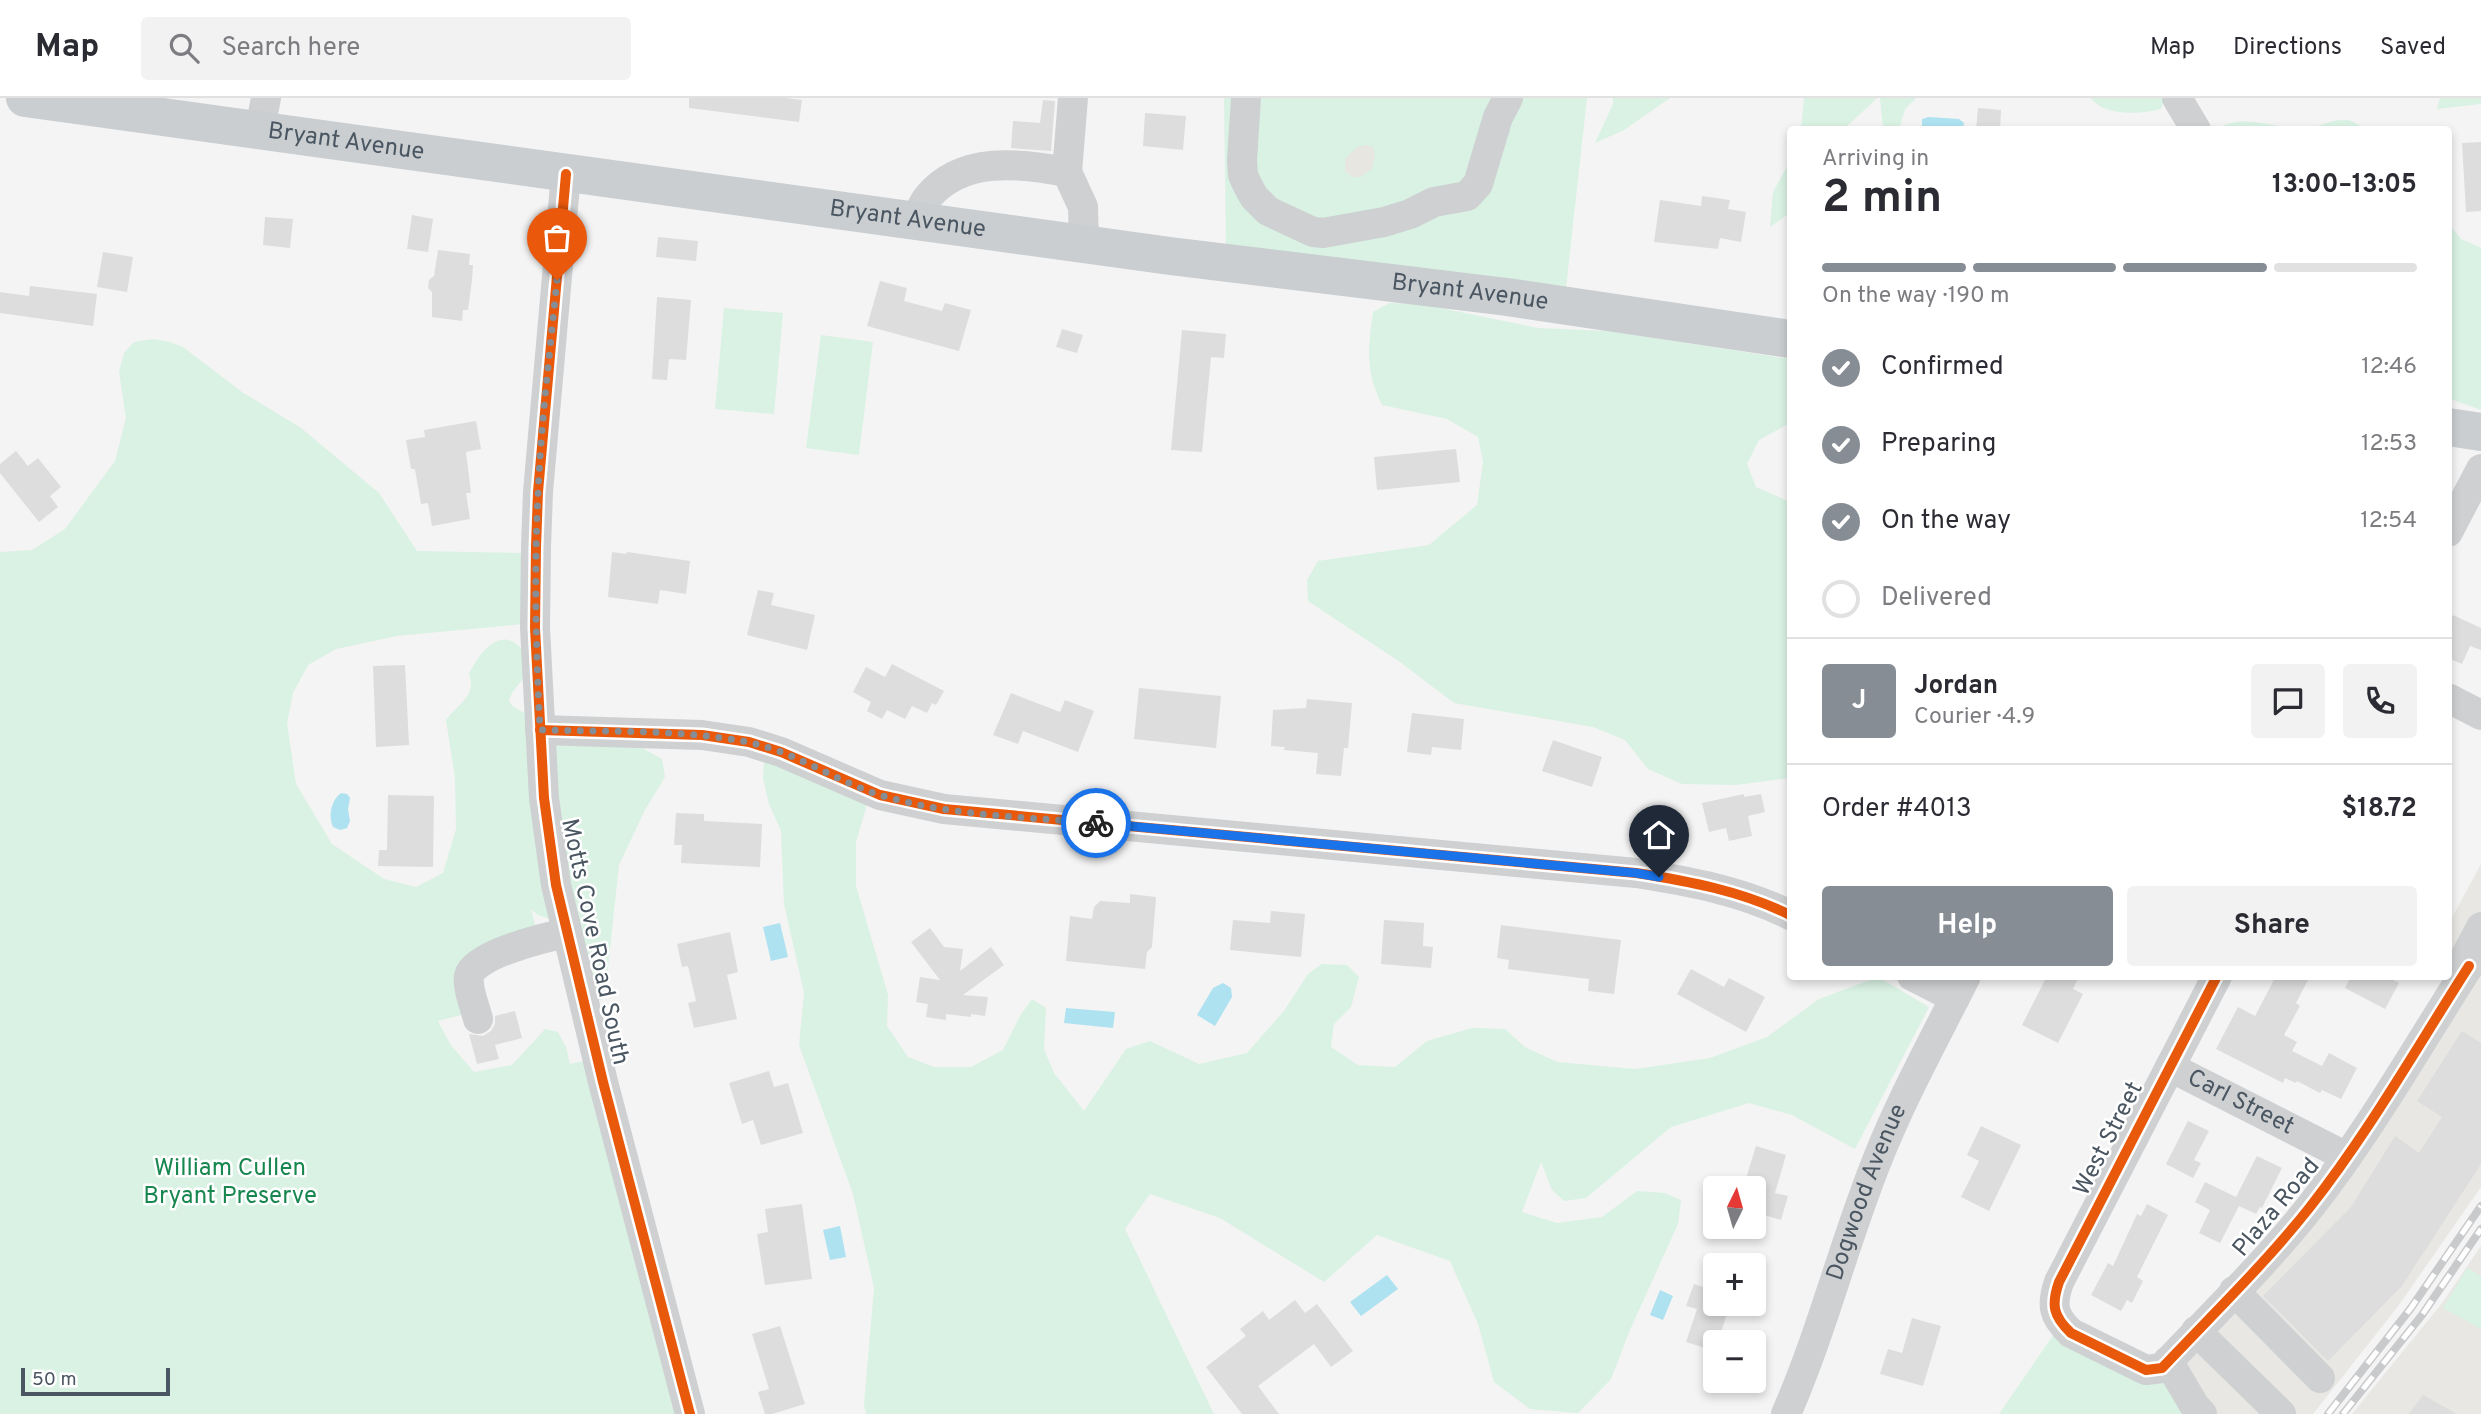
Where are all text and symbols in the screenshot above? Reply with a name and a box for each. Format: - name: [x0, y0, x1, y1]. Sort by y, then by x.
- search box: [141, 17, 631, 80]
- text: Map: [35, 27, 99, 69]
- icon: search: [165, 29, 203, 67]
- text: Search here: [221, 32, 360, 65]
- text: Map: [2150, 33, 2195, 63]
- text: Directions: [2233, 33, 2342, 63]
- text: Saved: [2380, 33, 2446, 63]
- street label: Bryant Avenue: [266, 117, 426, 168]
- text: Arriving in: [1822, 145, 1929, 174]
- text: 13:00–13:05: [2272, 169, 2417, 202]
- text: 2 min: [1822, 170, 1942, 229]
- street label: Bryant Avenue: [827, 194, 988, 245]
- pin: [527, 208, 587, 280]
- icon: bag: [538, 219, 576, 257]
- street label: Bryant Avenue: [1390, 268, 1550, 318]
- text: On the way · 190 m: [1822, 282, 2010, 311]
- icon: check: [1822, 349, 1860, 387]
- text: Confirmed: [1881, 351, 2004, 384]
- text: 12:46: [2361, 353, 2417, 382]
- icon: check: [1822, 426, 1860, 464]
- text: Preparing: [1881, 428, 1996, 461]
- text: 12:53: [2361, 430, 2417, 459]
- icon: check: [1822, 503, 1860, 541]
- text: On the way: [1881, 505, 2011, 538]
- text: 12:54: [2360, 507, 2417, 536]
- text: Delivered: [1881, 582, 1992, 615]
- button: chat: [2251, 664, 2325, 738]
- button: phone: [2343, 664, 2417, 738]
- text: Jordan: [1914, 670, 1998, 703]
- text: J: [1852, 685, 1866, 718]
- text: Courier · 4.9: [1914, 703, 2035, 732]
- courier: [1061, 788, 1131, 858]
- text: Order #4013: [1822, 793, 1972, 826]
- text: $18.72: [2342, 793, 2417, 826]
- icon: bike: [1077, 804, 1115, 842]
- pin: [1629, 805, 1689, 877]
- street label: Motts Cove Road South: [553, 816, 635, 1068]
- icon: home: [1640, 816, 1678, 854]
- button: Help: [1822, 886, 2113, 966]
- button: Share: [2127, 886, 2417, 966]
- street label: Carl Street: [2182, 1063, 2299, 1142]
- street label: West Street: [2067, 1077, 2151, 1201]
- street label: Dogwood Avenue: [1821, 1099, 1914, 1285]
- street label: Plaza Road: [2227, 1152, 2327, 1264]
- park label: William Cullen Bryant Preserve: [143, 1154, 317, 1212]
- north arrow: [1703, 1176, 1766, 1239]
- map controls: [1703, 1176, 1766, 1393]
- button: +: [1703, 1253, 1766, 1316]
- button: −: [1703, 1330, 1766, 1393]
- scale bar: [21, 1365, 170, 1397]
- text: 50 m: [32, 1368, 77, 1392]

